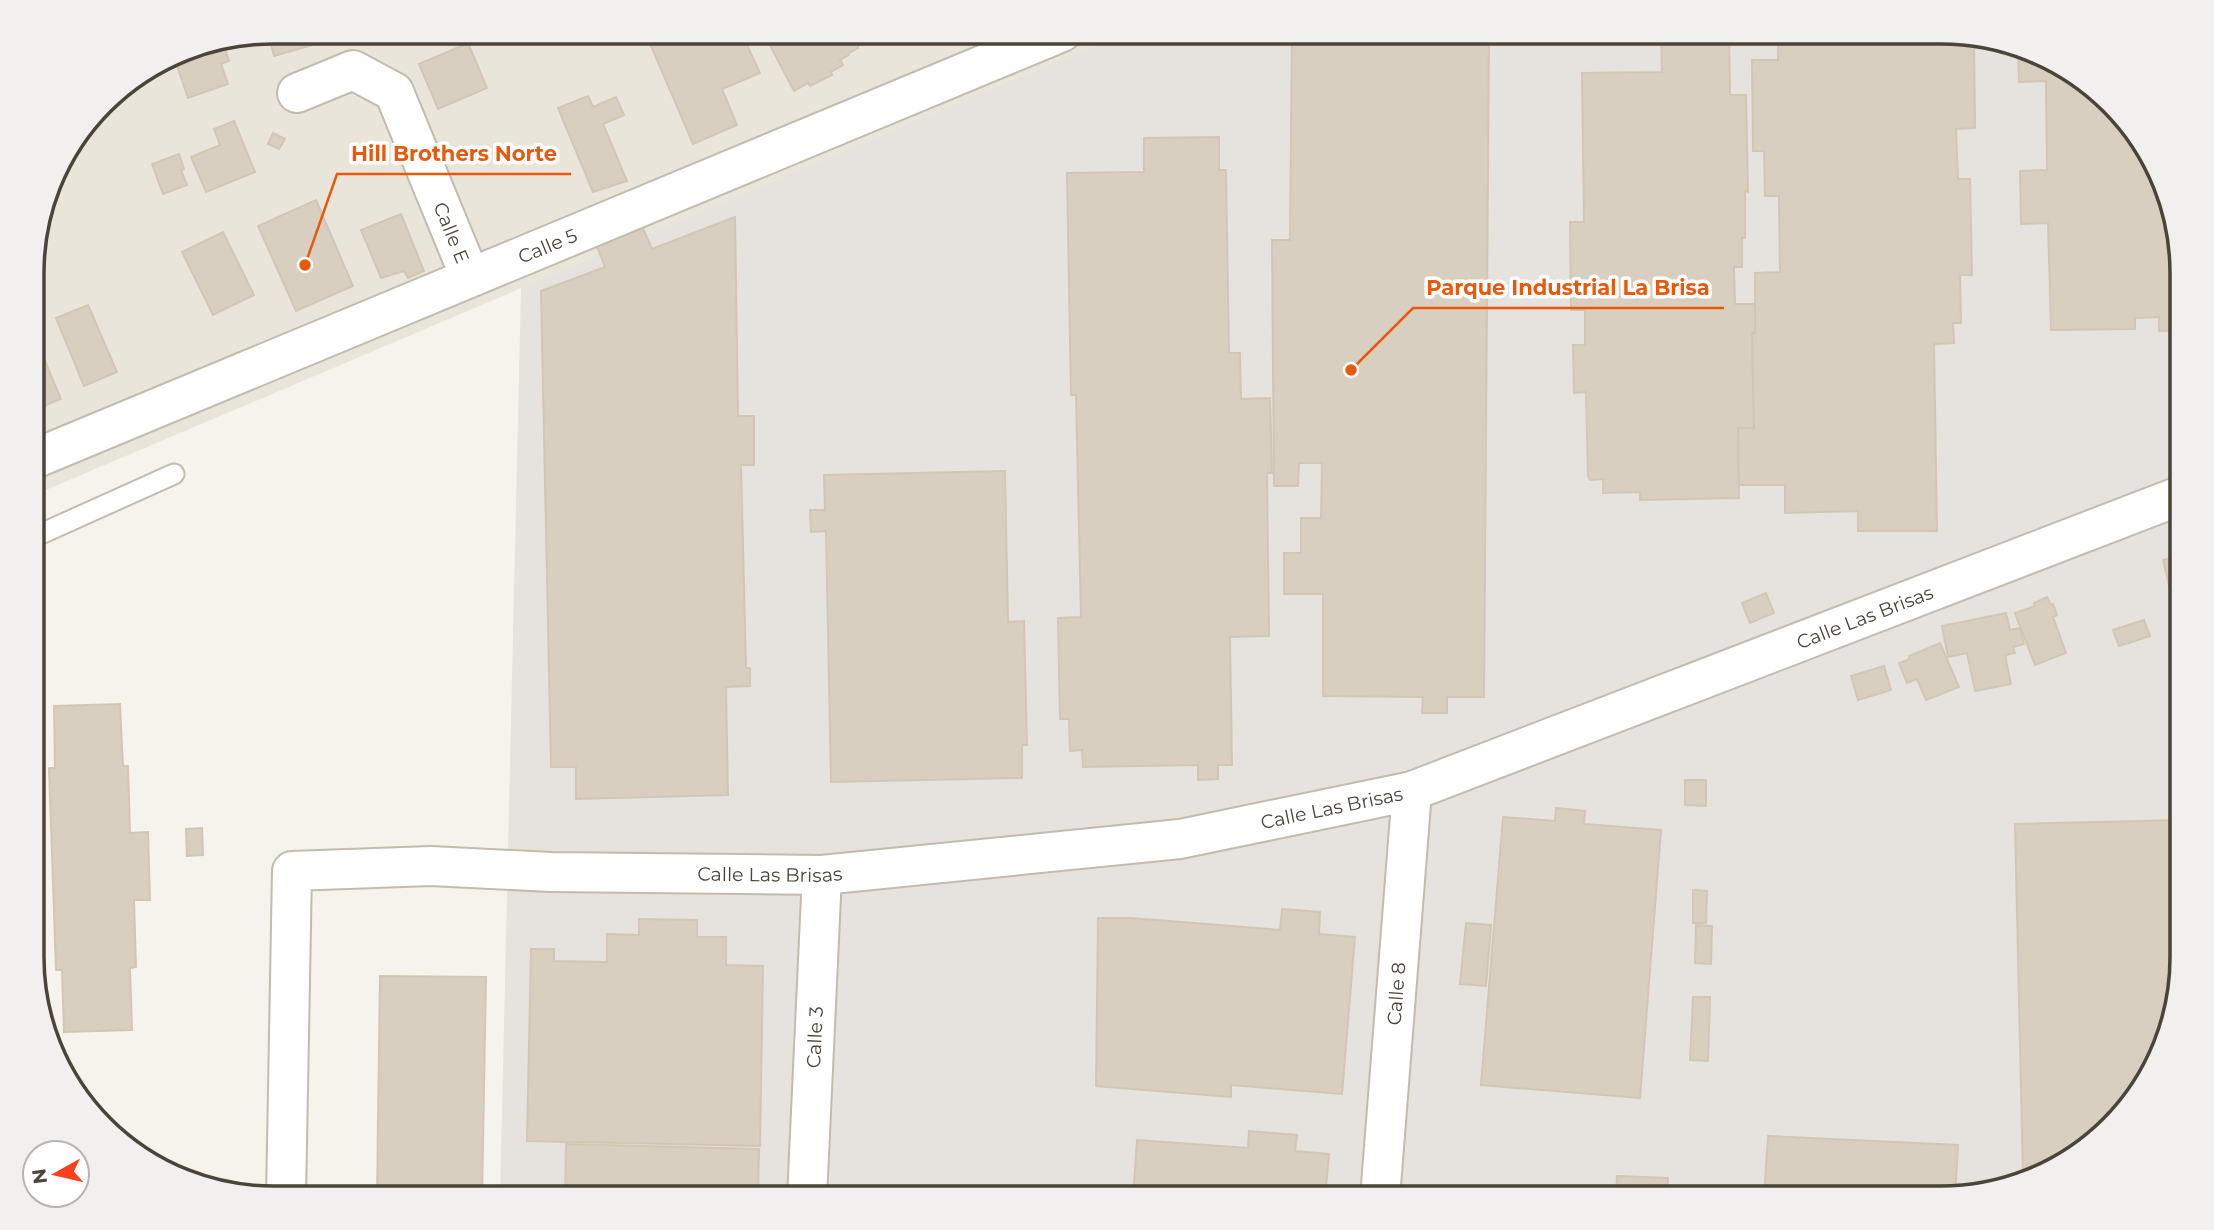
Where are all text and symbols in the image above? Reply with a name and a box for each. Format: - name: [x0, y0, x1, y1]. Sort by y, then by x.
- callout: Hill Brothers Norte: [337, 132, 571, 174]
- text: Hill Brothers Norte: [351, 141, 557, 166]
- street label: Calle E: [429, 199, 475, 266]
- street label: Calle 5: [514, 223, 581, 268]
- callout: Parque Industrial La Brisa: [1413, 266, 1724, 308]
- text: Parque Industrial La Brisa: [1426, 275, 1710, 300]
- street label: Calle Las Brisas: [1793, 580, 1936, 654]
- street label: Calle Las Brisas: [1259, 782, 1405, 834]
- street label: Calle Las Brisas: [697, 862, 843, 886]
- street label: Calle 8: [1382, 961, 1410, 1026]
- street label: Calle 3: [802, 1006, 827, 1069]
- north arrow: [21, 1139, 91, 1209]
- text: N: [27, 1167, 52, 1186]

